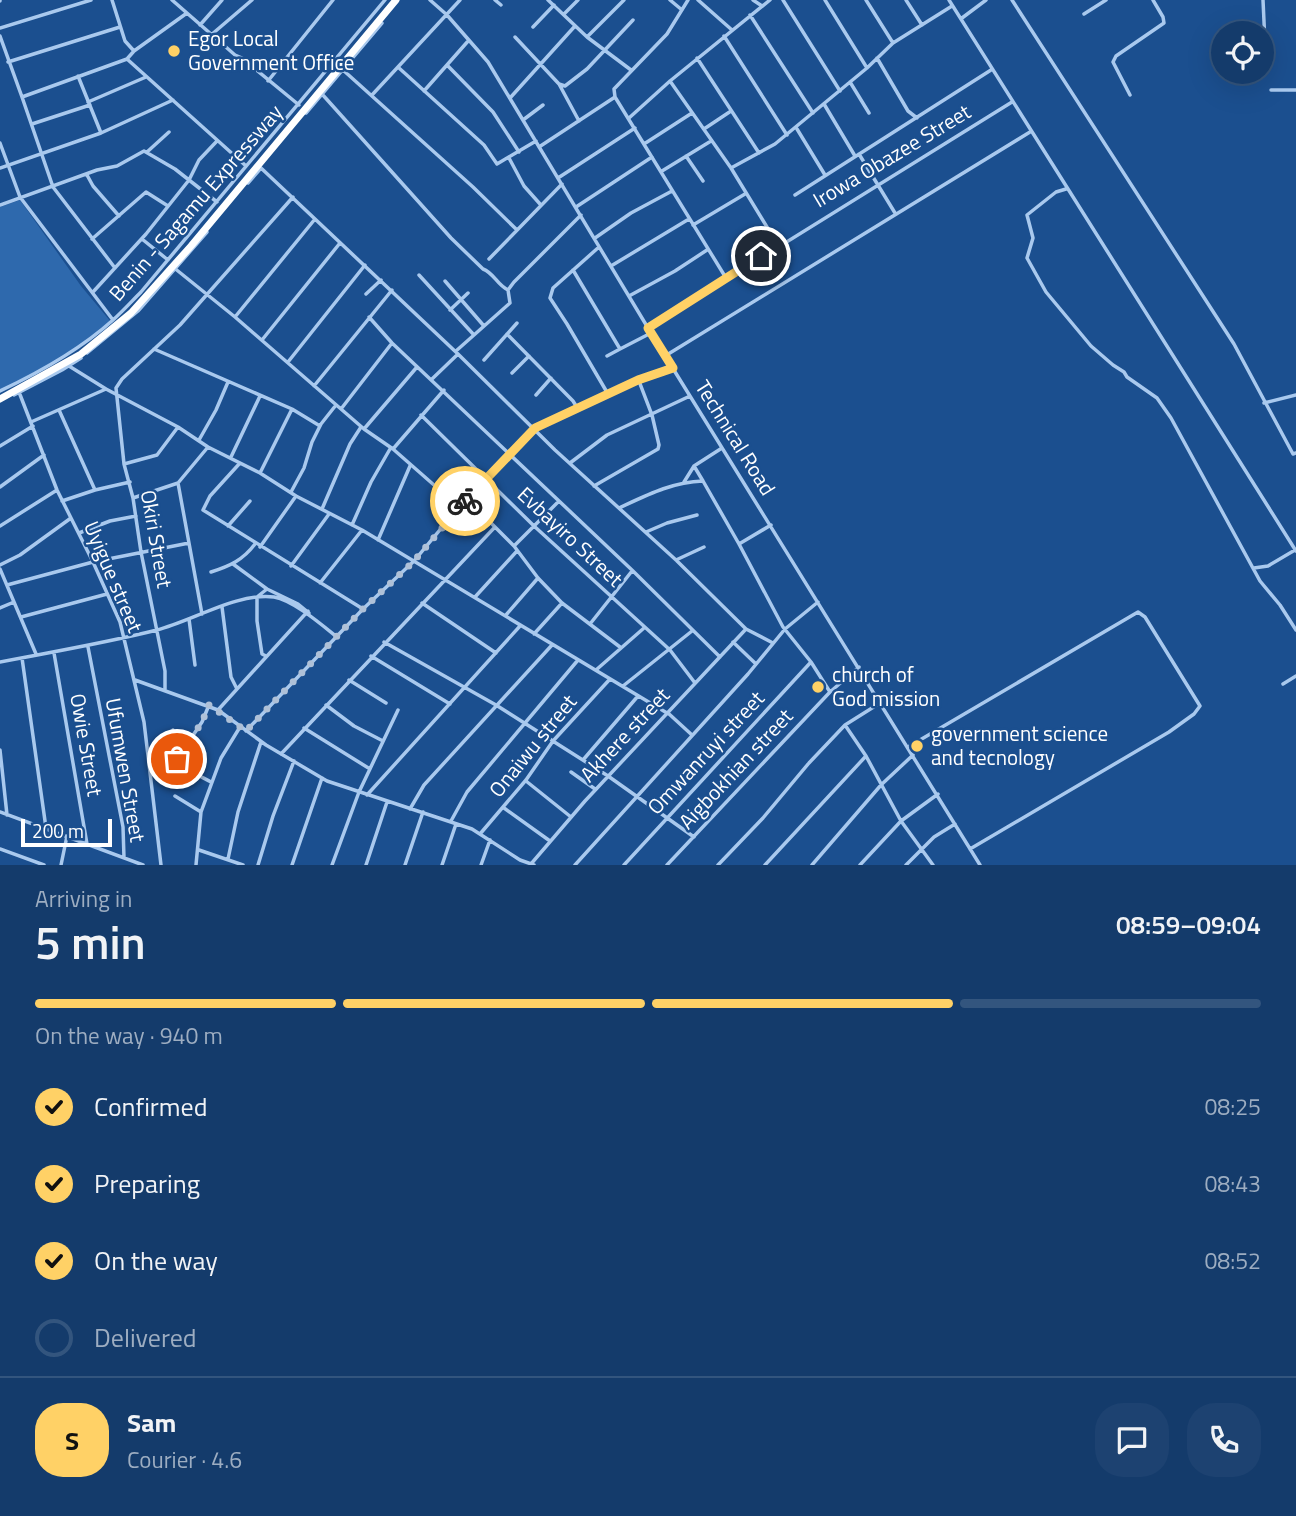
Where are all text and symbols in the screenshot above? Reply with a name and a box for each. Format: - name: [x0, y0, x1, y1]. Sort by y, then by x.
- map controls: [1211, 21, 1274, 84]
- button: locate: [1211, 21, 1274, 84]
- place label: Egor Local Government Office: [188, 22, 354, 78]
- marker: Egor Local Government Office: [166, 43, 182, 59]
- street label: Irowa Obazee Street: [806, 95, 977, 215]
- street label: Benin - Sagamu Expressway: [101, 97, 290, 308]
- pin: [731, 226, 791, 286]
- icon: home: [742, 237, 780, 275]
- street label: Technical Road: [688, 374, 784, 501]
- courier: [430, 466, 500, 536]
- street label: Evbayiro Street: [511, 479, 631, 594]
- icon: bike: [446, 482, 484, 520]
- street label: Okiri Street: [133, 487, 181, 591]
- street label: Uyigue street: [76, 516, 152, 638]
- place label: church of God mission: [832, 658, 940, 714]
- street label: Akhere street: [572, 679, 677, 789]
- marker: church of God mission: [810, 679, 826, 695]
- street label: Omwanruyi street: [639, 683, 772, 822]
- street label: Onaiwu street: [481, 686, 584, 804]
- street label: Owie Street: [62, 691, 112, 799]
- street label: Ufumwen Street: [98, 695, 154, 845]
- street label: Aigbokhian street: [671, 700, 800, 836]
- place label: government science and tecnology: [931, 717, 1108, 773]
- pin: [147, 729, 207, 789]
- marker: government science and tecnology: [909, 738, 925, 754]
- icon: bag: [158, 740, 196, 778]
- scale bar: [21, 816, 112, 848]
- text: 200 m: [32, 816, 84, 845]
- text: Arriving in: [35, 881, 132, 916]
- text: 08:59–09:04: [1116, 905, 1261, 944]
- text: 5 min: [35, 907, 146, 977]
- text: On the way · 940 m: [35, 1018, 223, 1053]
- text: Confirmed: [94, 1087, 208, 1126]
- icon: check: [35, 1088, 73, 1126]
- text: 08:25: [1204, 1089, 1261, 1124]
- text: Preparing: [94, 1164, 200, 1203]
- icon: check: [35, 1165, 73, 1203]
- text: 08:43: [1204, 1166, 1261, 1201]
- text: On the way: [94, 1241, 218, 1280]
- icon: check: [35, 1242, 73, 1280]
- text: 08:52: [1204, 1243, 1261, 1278]
- text: Delivered: [94, 1318, 197, 1357]
- text: Sam: [127, 1403, 176, 1442]
- button: chat: [1095, 1403, 1169, 1477]
- button: phone: [1187, 1403, 1261, 1477]
- text: S: [65, 1421, 79, 1460]
- text: Courier · 4.6: [127, 1442, 242, 1477]

